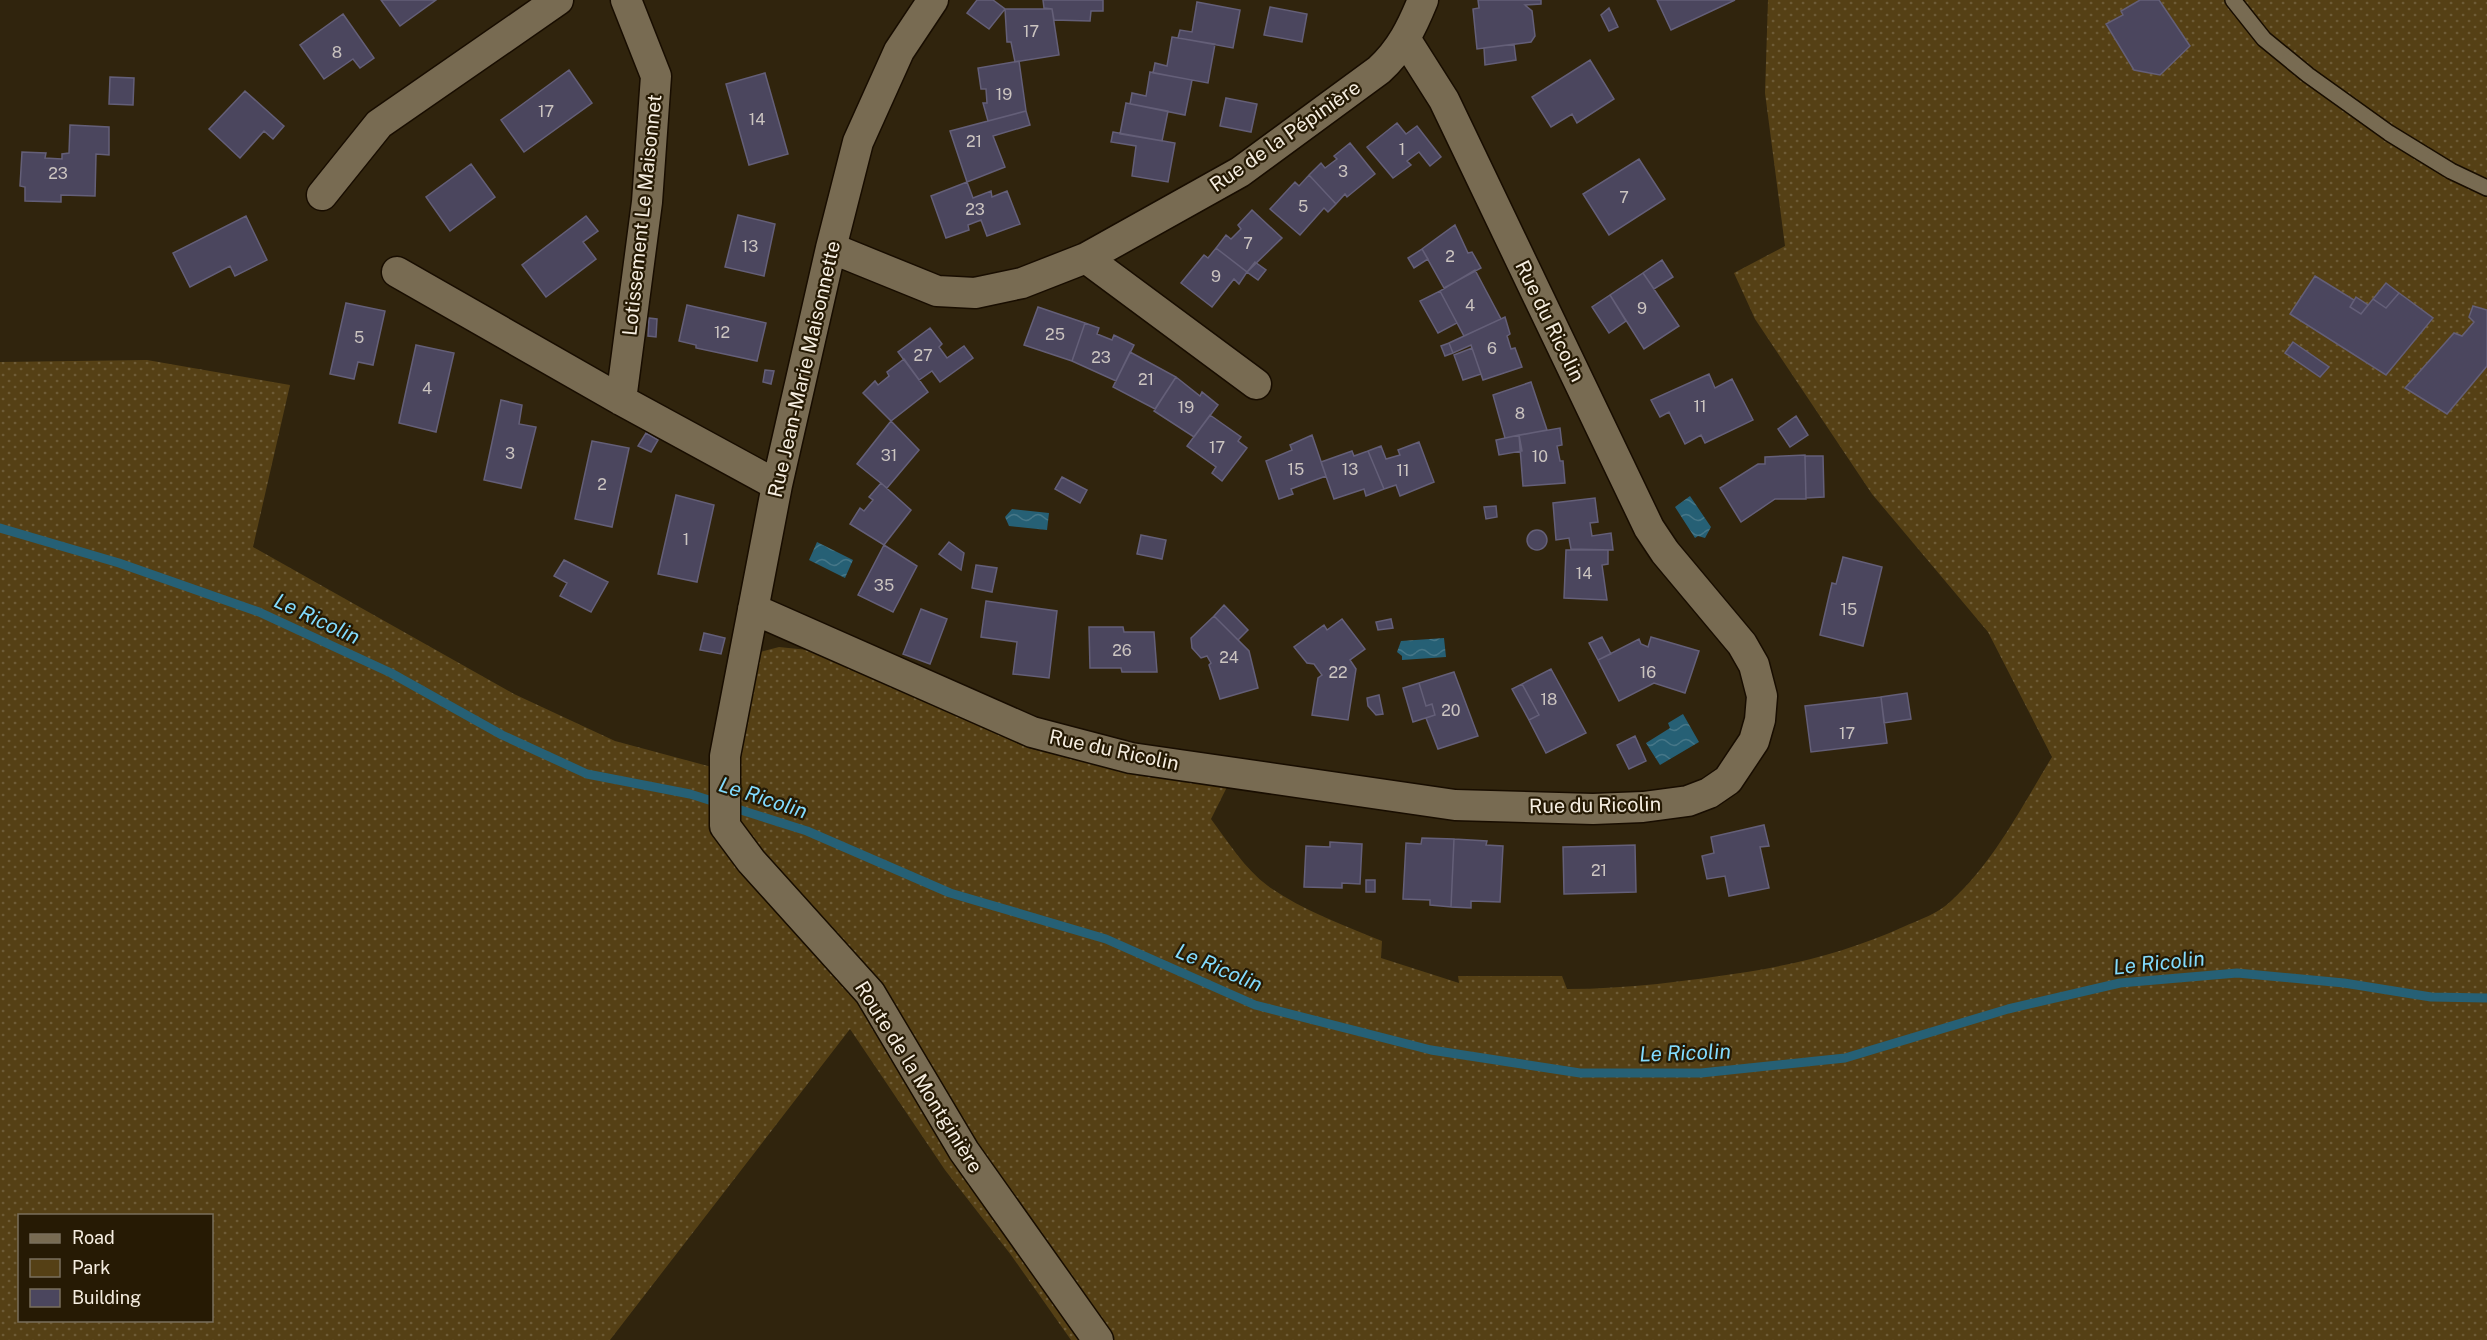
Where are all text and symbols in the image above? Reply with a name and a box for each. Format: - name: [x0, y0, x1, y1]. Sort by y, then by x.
- house number: 17: [1023, 22, 1039, 41]
- house number: 8: [332, 43, 342, 62]
- street label: Rue de la Pépinière: [1205, 75, 1365, 197]
- house number: 19: [996, 85, 1012, 104]
- street label: Lotissement Le Maisonnet: [617, 93, 667, 337]
- house number: 17: [538, 102, 554, 121]
- house number: 14: [749, 110, 765, 129]
- house number: 21: [966, 132, 982, 151]
- house number: 1: [1399, 140, 1405, 159]
- house number: 3: [1338, 162, 1348, 181]
- house number: 23: [48, 164, 68, 183]
- house number: 7: [1619, 188, 1629, 207]
- house number: 5: [1298, 197, 1308, 216]
- house number: 23: [965, 200, 985, 219]
- house number: 7: [1243, 234, 1253, 253]
- house number: 13: [742, 237, 758, 256]
- street label: Rue Jean-Marie Maisonnette: [763, 238, 845, 500]
- house number: 2: [1445, 247, 1455, 266]
- street label: Rue du Ricolin: [1510, 256, 1590, 386]
- house number: 9: [1211, 267, 1221, 286]
- house number: 4: [1465, 296, 1475, 315]
- house number: 9: [1637, 299, 1647, 318]
- house number: 12: [714, 323, 730, 342]
- house number: 25: [1045, 325, 1065, 344]
- house number: 5: [354, 328, 364, 347]
- house number: 6: [1487, 339, 1497, 358]
- house number: 27: [913, 346, 933, 365]
- house number: 23: [1091, 348, 1111, 367]
- house number: 21: [1138, 370, 1154, 389]
- house number: 4: [422, 379, 432, 398]
- house number: 11: [1693, 397, 1707, 416]
- house number: 19: [1178, 398, 1194, 417]
- house number: 8: [1515, 404, 1525, 423]
- house number: 17: [1209, 438, 1225, 457]
- house number: 3: [505, 444, 515, 463]
- house number: 31: [881, 446, 897, 465]
- house number: 10: [1532, 447, 1548, 466]
- house number: 15: [1288, 460, 1304, 479]
- house number: 13: [1342, 460, 1358, 479]
- house number: 11: [1396, 461, 1410, 480]
- house number: 2: [597, 475, 607, 494]
- house number: 1: [683, 530, 689, 549]
- house number: 14: [1576, 564, 1592, 583]
- house number: 35: [874, 576, 894, 595]
- water label: Le Ricolin: [270, 588, 364, 649]
- house number: 15: [1841, 600, 1857, 619]
- house number: 26: [1112, 641, 1132, 660]
- house number: 24: [1219, 648, 1239, 667]
- house number: 22: [1328, 663, 1348, 682]
- house number: 16: [1640, 663, 1656, 682]
- house number: 18: [1541, 690, 1557, 709]
- house number: 20: [1441, 701, 1461, 720]
- house number: 17: [1839, 724, 1855, 743]
- street label: Rue du Ricolin: [1047, 725, 1181, 775]
- water label: Le Ricolin: [716, 771, 811, 824]
- street label: Rue du Ricolin: [1529, 792, 1661, 818]
- house number: 21: [1591, 861, 1607, 880]
- water label: Le Ricolin: [1172, 938, 1266, 997]
- water label: Le Ricolin: [2112, 945, 2206, 980]
- street label: Route de la Montginière: [850, 977, 988, 1177]
- water label: Le Ricolin: [1639, 1038, 1731, 1067]
- legend: [18, 1214, 213, 1322]
- text: Road: [72, 1227, 115, 1248]
- text: Park: [72, 1257, 110, 1278]
- text: Building: [72, 1287, 141, 1308]

